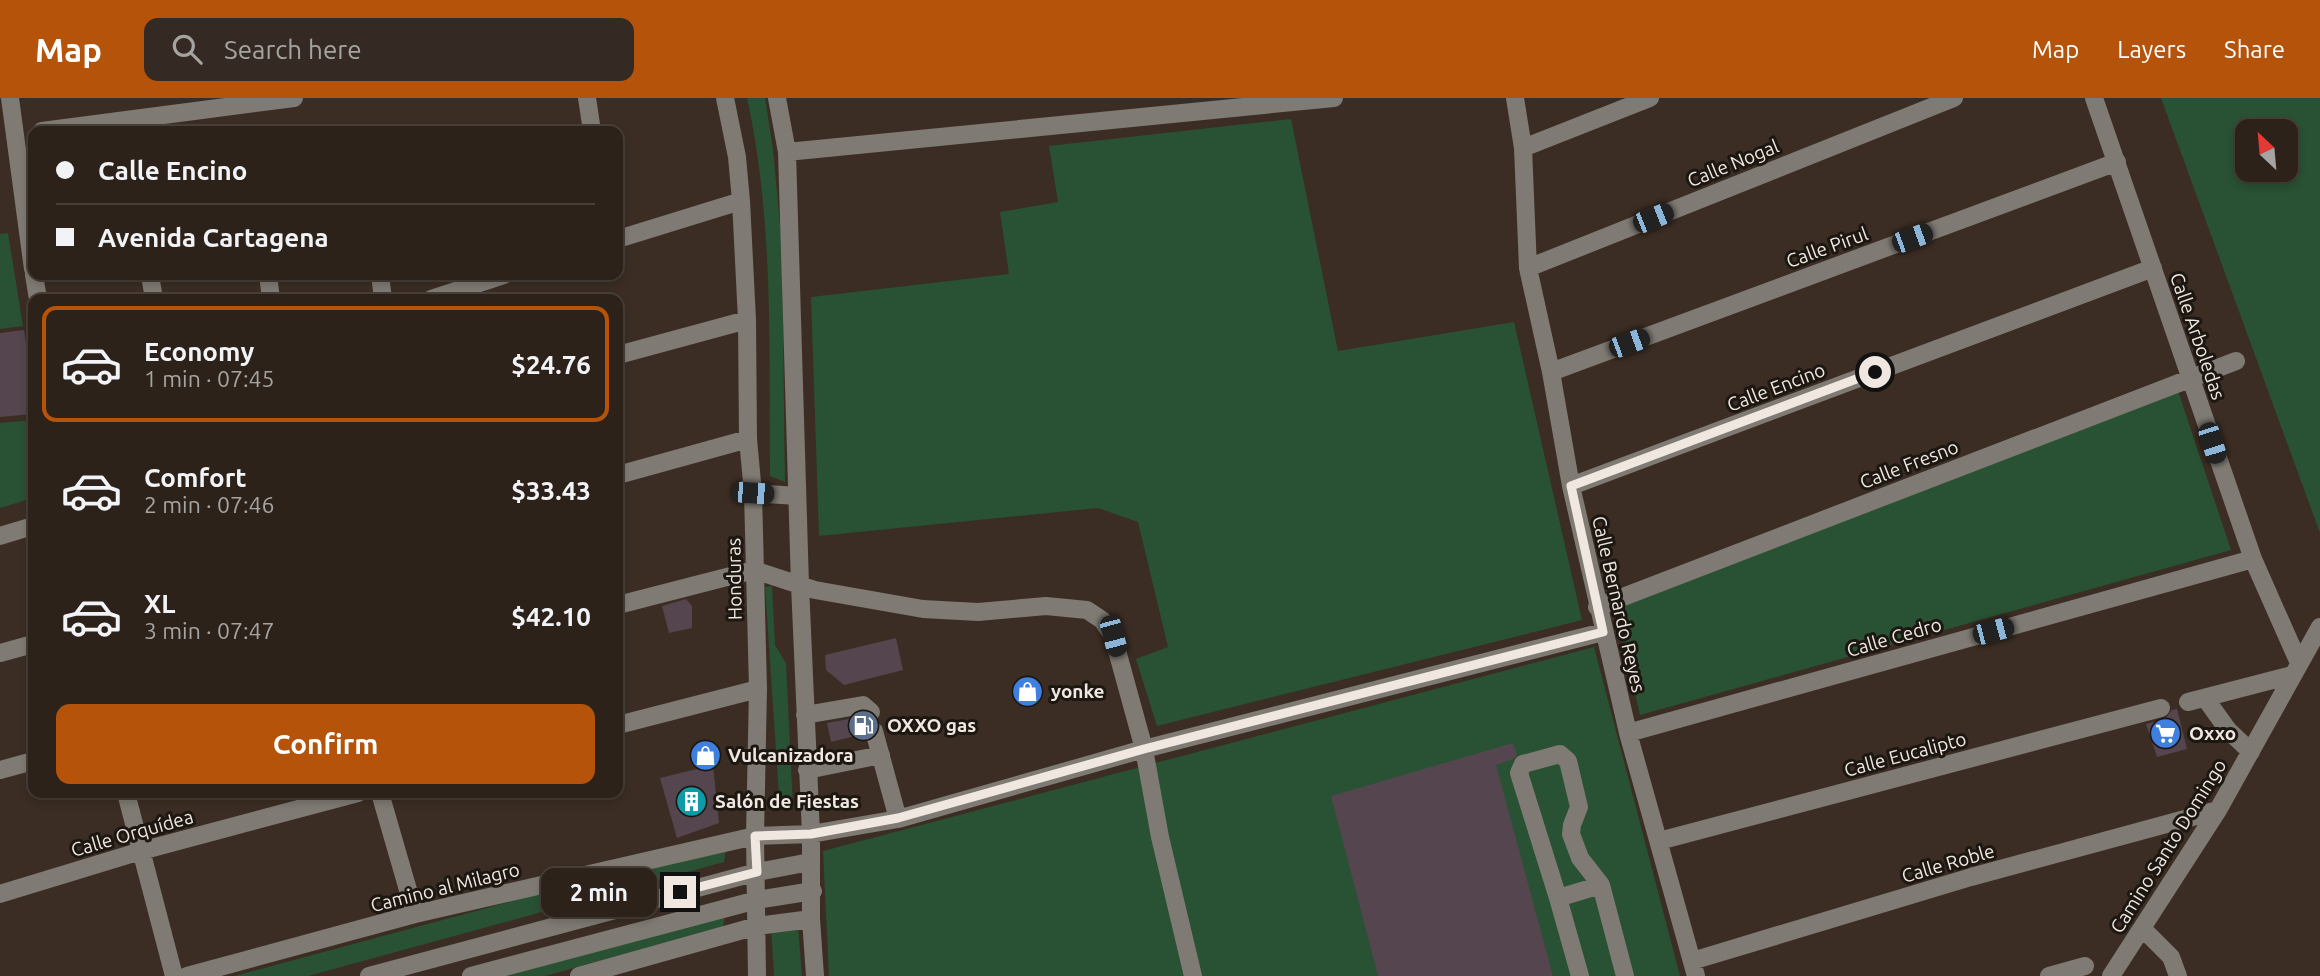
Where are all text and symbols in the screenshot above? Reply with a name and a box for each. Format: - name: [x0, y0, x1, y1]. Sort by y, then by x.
- search box: [144, 18, 634, 81]
- icon: search: [168, 30, 206, 68]
- text: Map: [35, 31, 102, 68]
- text: Search here: [224, 35, 362, 64]
- text: Map: [2032, 36, 2079, 63]
- text: Layers: [2117, 36, 2186, 63]
- text: Share: [2224, 36, 2285, 63]
- north arrow: [2235, 119, 2298, 182]
- map controls: [2235, 119, 2298, 182]
- street label: Calle Nogal: [1684, 135, 1782, 191]
- text: Calle Encino: [98, 156, 247, 185]
- car: [1630, 200, 1677, 236]
- car: [1889, 221, 1936, 255]
- street label: Calle Pirul: [1783, 222, 1871, 272]
- text: Avenida Cartagena: [98, 223, 329, 252]
- street label: Calle Arboledas: [2166, 270, 2230, 402]
- car: [1606, 326, 1653, 360]
- icon: car: [60, 333, 123, 396]
- text: Economy: [144, 337, 254, 366]
- text: $24.76: [511, 350, 591, 379]
- route start: [1859, 356, 1891, 388]
- street label: Calle Encino: [1724, 358, 1828, 416]
- text: 1 min · 07:45: [144, 366, 275, 391]
- car: [2196, 420, 2229, 466]
- street label: Calle Fresno: [1857, 435, 1961, 493]
- icon: car: [60, 459, 123, 522]
- text: Comfort: [144, 463, 247, 492]
- text: $33.43: [511, 476, 591, 505]
- car: [732, 481, 775, 505]
- text: 2 min · 07:46: [144, 492, 275, 517]
- street label: Calle Bernardo Reyes: [1588, 514, 1650, 694]
- street label: Honduras: [722, 538, 746, 620]
- icon: car: [60, 585, 123, 648]
- text: XL: [144, 589, 175, 618]
- text: $42.10: [511, 602, 591, 631]
- car: [1098, 613, 1129, 659]
- street label: Calle Cedro: [1844, 613, 1944, 661]
- car: [1970, 615, 2017, 647]
- text: 3 min · 07:47: [144, 618, 275, 643]
- shop icon: yonke: [1011, 674, 1045, 708]
- place label: yonke: [1051, 680, 1104, 702]
- button: Confirm: [56, 704, 595, 784]
- fuel station icon: OXXO gas: [847, 708, 881, 742]
- place label: OXXO gas: [887, 714, 976, 736]
- supermarket icon: Oxxo: [2149, 716, 2183, 750]
- place label: Oxxo: [2189, 722, 2236, 744]
- street label: Calle Eucalipto: [1842, 727, 1968, 781]
- shop icon: Vulcanizadora: [688, 738, 722, 772]
- place label: Vulcanizadora: [728, 744, 854, 766]
- street label: Camino Santo Domingo: [2105, 755, 2231, 937]
- building icon: Salón de Fiestas: [675, 784, 709, 818]
- place label: Salón de Fiestas: [715, 790, 859, 812]
- street label: Calle Orquídea: [68, 805, 196, 861]
- street label: Calle Roble: [1899, 839, 1997, 887]
- street label: Camino al Milagro: [368, 858, 522, 916]
- callout: 2 min: [540, 868, 656, 916]
- route end: [664, 876, 696, 908]
- text: 2 min: [570, 880, 628, 905]

